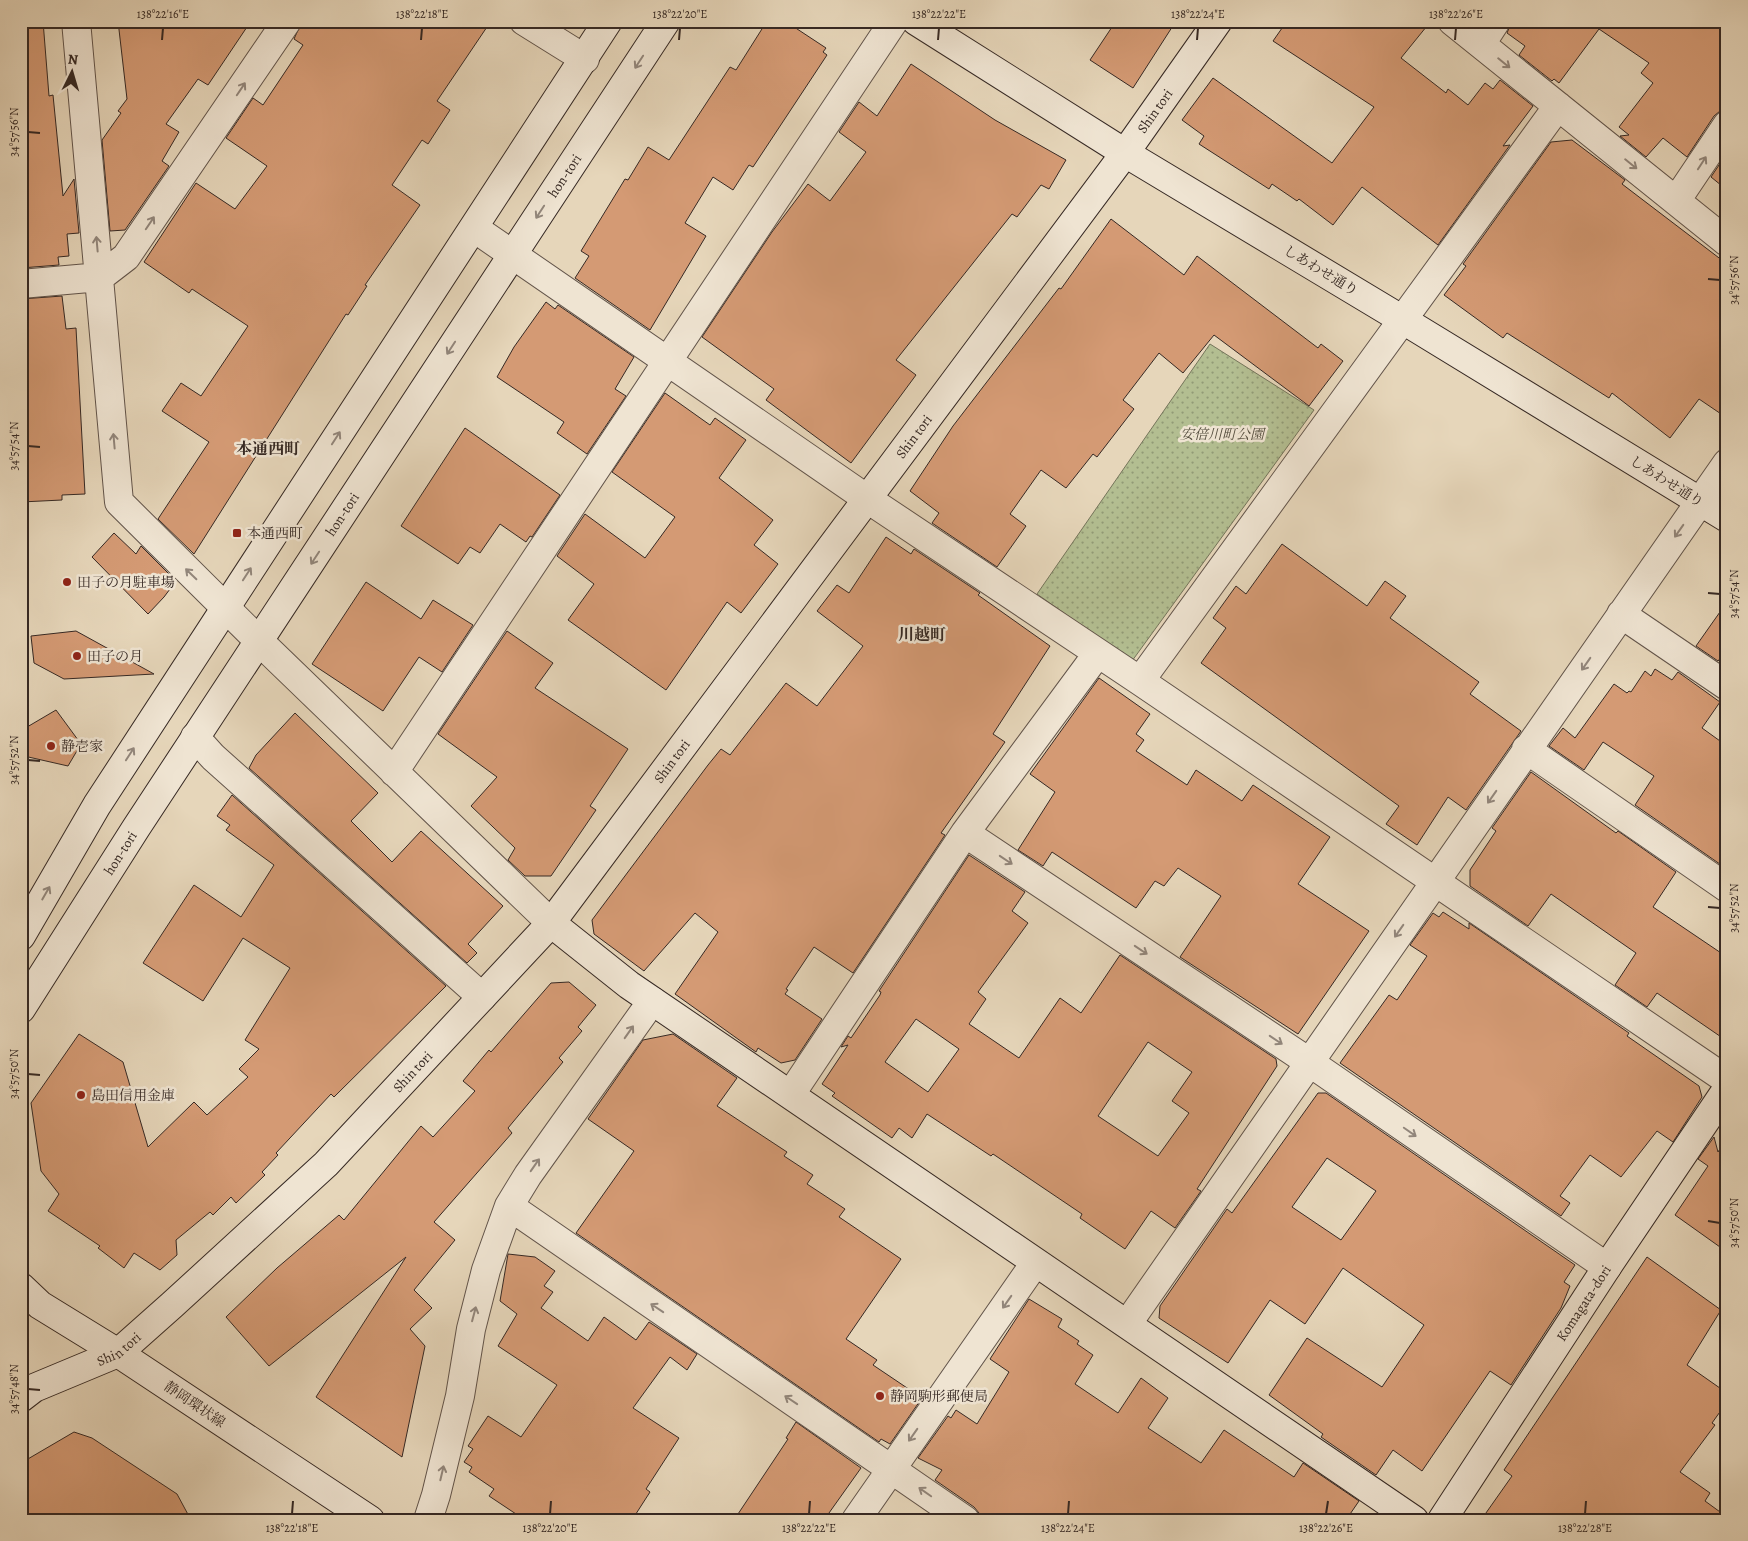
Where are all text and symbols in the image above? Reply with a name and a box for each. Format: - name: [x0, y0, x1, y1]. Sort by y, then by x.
- text: 138°22'16"E: [137, 6, 189, 22]
- text: 138°22'18"E: [396, 6, 448, 22]
- text: 138°22'20"E: [653, 6, 707, 22]
- text: 138°22'22"E: [912, 6, 966, 22]
- text: 138°22'24"E: [1171, 6, 1225, 22]
- text: 138°22'26"E: [1429, 6, 1483, 22]
- north arrow: [48, 48, 98, 98]
- text: N: [67, 50, 79, 69]
- one-way arrow: [634, 55, 644, 69]
- one-way arrow: [1497, 57, 1510, 68]
- one-way arrow: [236, 82, 246, 96]
- street label: Shin tori: [1133, 85, 1177, 137]
- text: 34°57'56"N: [6, 107, 22, 157]
- street label: hon-tori: [544, 150, 586, 201]
- one-way arrow: [1696, 156, 1707, 170]
- one-way arrow: [1624, 159, 1637, 170]
- one-way arrow: [535, 205, 545, 219]
- one-way arrow: [144, 216, 155, 230]
- one-way arrow: [92, 237, 101, 253]
- street label: しあわせ通り: [1280, 241, 1362, 300]
- text: 34°57'56"N: [1726, 255, 1742, 305]
- one-way arrow: [446, 341, 456, 355]
- street label: Shin tori: [891, 411, 937, 463]
- text: 34°57'54"N: [6, 421, 22, 471]
- park label: 安倍川町公園: [1180, 425, 1266, 444]
- one-way arrow: [331, 432, 341, 446]
- one-way arrow: [109, 433, 119, 449]
- district label: 本通西町: [236, 438, 300, 460]
- street label: しあわせ通り: [1626, 451, 1707, 512]
- street label: hon-tori: [321, 489, 364, 540]
- place label: 本通西町: [247, 524, 303, 543]
- one-way arrow: [1674, 524, 1684, 538]
- marker: 本通西町: [231, 527, 243, 539]
- one-way arrow: [310, 550, 320, 564]
- one-way arrow: [184, 568, 197, 580]
- one-way arrow: [243, 568, 253, 582]
- text: 34°57'54"N: [1726, 569, 1742, 619]
- place label: 田子の月駐車場: [77, 573, 175, 592]
- marker: 田子の月駐車場: [61, 576, 73, 588]
- district label: 川越町: [898, 624, 946, 646]
- place label: 田子の月: [87, 647, 143, 666]
- marker: 田子の月: [71, 650, 83, 662]
- one-way arrow: [1581, 657, 1591, 671]
- text: 34°57'52"N: [6, 735, 22, 785]
- street label: Shin tori: [649, 736, 695, 787]
- place label: 静壱家: [61, 737, 103, 756]
- marker: 静壱家: [45, 740, 57, 752]
- one-way arrow: [125, 748, 135, 762]
- one-way arrow: [1487, 790, 1497, 804]
- street label: hon-tori: [100, 828, 142, 879]
- one-way arrow: [998, 856, 1012, 866]
- text: 34°57'52"N: [1726, 883, 1742, 933]
- one-way arrow: [41, 887, 51, 901]
- one-way arrow: [1394, 923, 1404, 937]
- one-way arrow: [1134, 945, 1148, 956]
- one-way arrow: [624, 1025, 634, 1039]
- one-way arrow: [1269, 1036, 1283, 1046]
- street label: Shin tori: [389, 1047, 437, 1097]
- text: 34°57'50"N: [6, 1049, 22, 1099]
- place label: 島田信用金庫: [91, 1086, 175, 1105]
- marker: 島田信用金庫: [75, 1089, 87, 1101]
- one-way arrow: [1403, 1127, 1417, 1137]
- one-way arrow: [530, 1158, 540, 1172]
- text: 34°57'50"N: [1726, 1198, 1742, 1248]
- street label: Komagata-dori: [1552, 1262, 1616, 1345]
- one-way arrow: [1002, 1295, 1012, 1309]
- one-way arrow: [650, 1303, 664, 1313]
- one-way arrow: [470, 1307, 480, 1323]
- street label: Shin tori: [94, 1328, 145, 1371]
- text: 34°57'48"N: [6, 1364, 22, 1414]
- street label: 静岡環状線: [160, 1377, 229, 1432]
- place label: 静岡駒形郵便局: [890, 1387, 988, 1406]
- marker: 静岡駒形郵便局: [874, 1390, 886, 1402]
- one-way arrow: [784, 1395, 798, 1405]
- one-way arrow: [908, 1428, 918, 1442]
- one-way arrow: [438, 1466, 447, 1482]
- one-way arrow: [918, 1487, 932, 1497]
- text: 138°22'18"E: [266, 1520, 318, 1536]
- text: 138°22'20"E: [523, 1520, 577, 1536]
- text: 138°22'22"E: [782, 1520, 836, 1536]
- text: 138°22'24"E: [1041, 1520, 1095, 1536]
- text: 138°22'26"E: [1299, 1520, 1353, 1536]
- text: 138°22'28"E: [1558, 1520, 1612, 1536]

